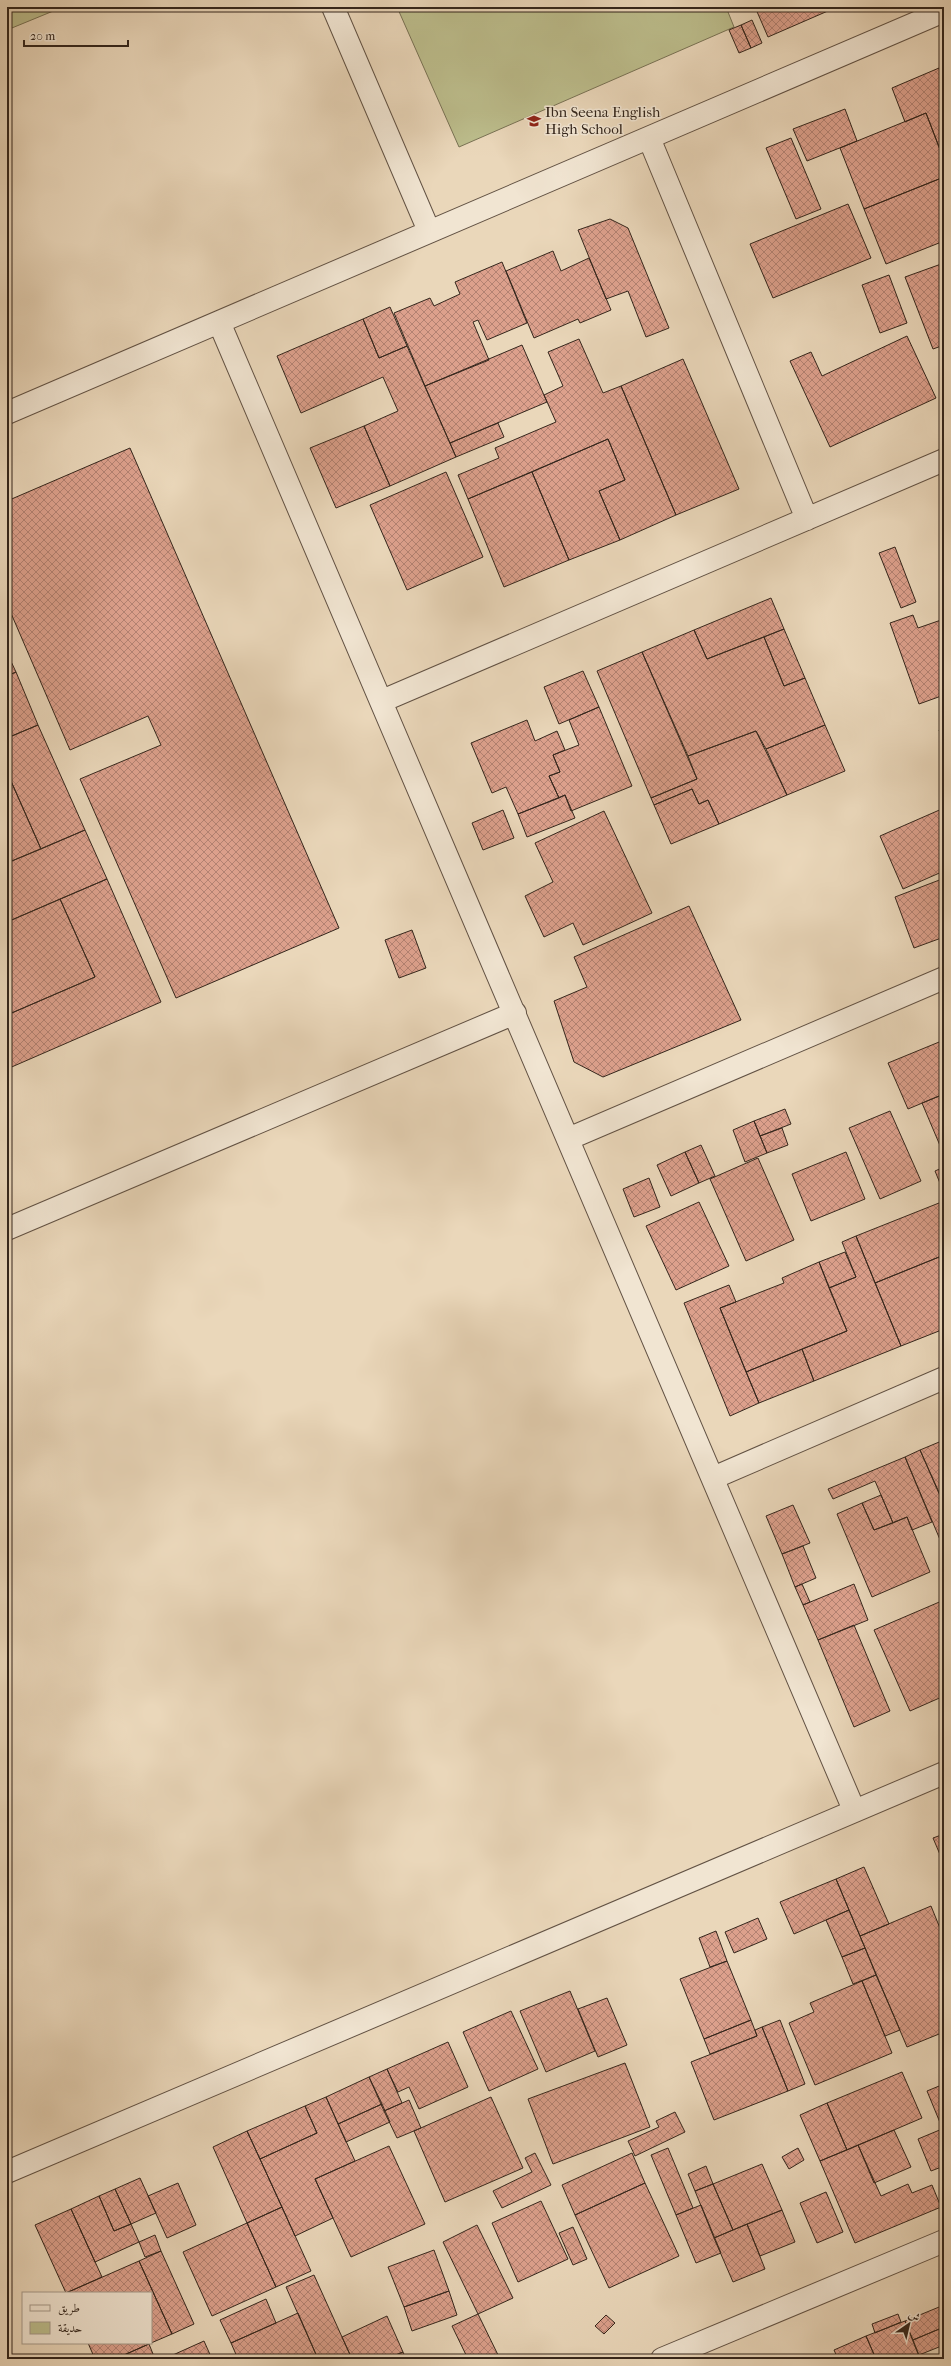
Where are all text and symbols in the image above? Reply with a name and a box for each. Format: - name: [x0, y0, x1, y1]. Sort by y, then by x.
- scale bar: [24, 22, 128, 48]
- text: 20 m: [30, 29, 55, 43]
- place label: Ibn Seena English High School: [545, 103, 661, 138]
- school or university icon: Ibn Seena English High School: [526, 113, 542, 129]
- legend: [22, 2292, 152, 2344]
- text: طريق: [58, 2301, 80, 2316]
- north arrow: [889, 2304, 929, 2344]
- text: ش: [906, 2308, 923, 2325]
- text: حديقة: [58, 2321, 82, 2336]

